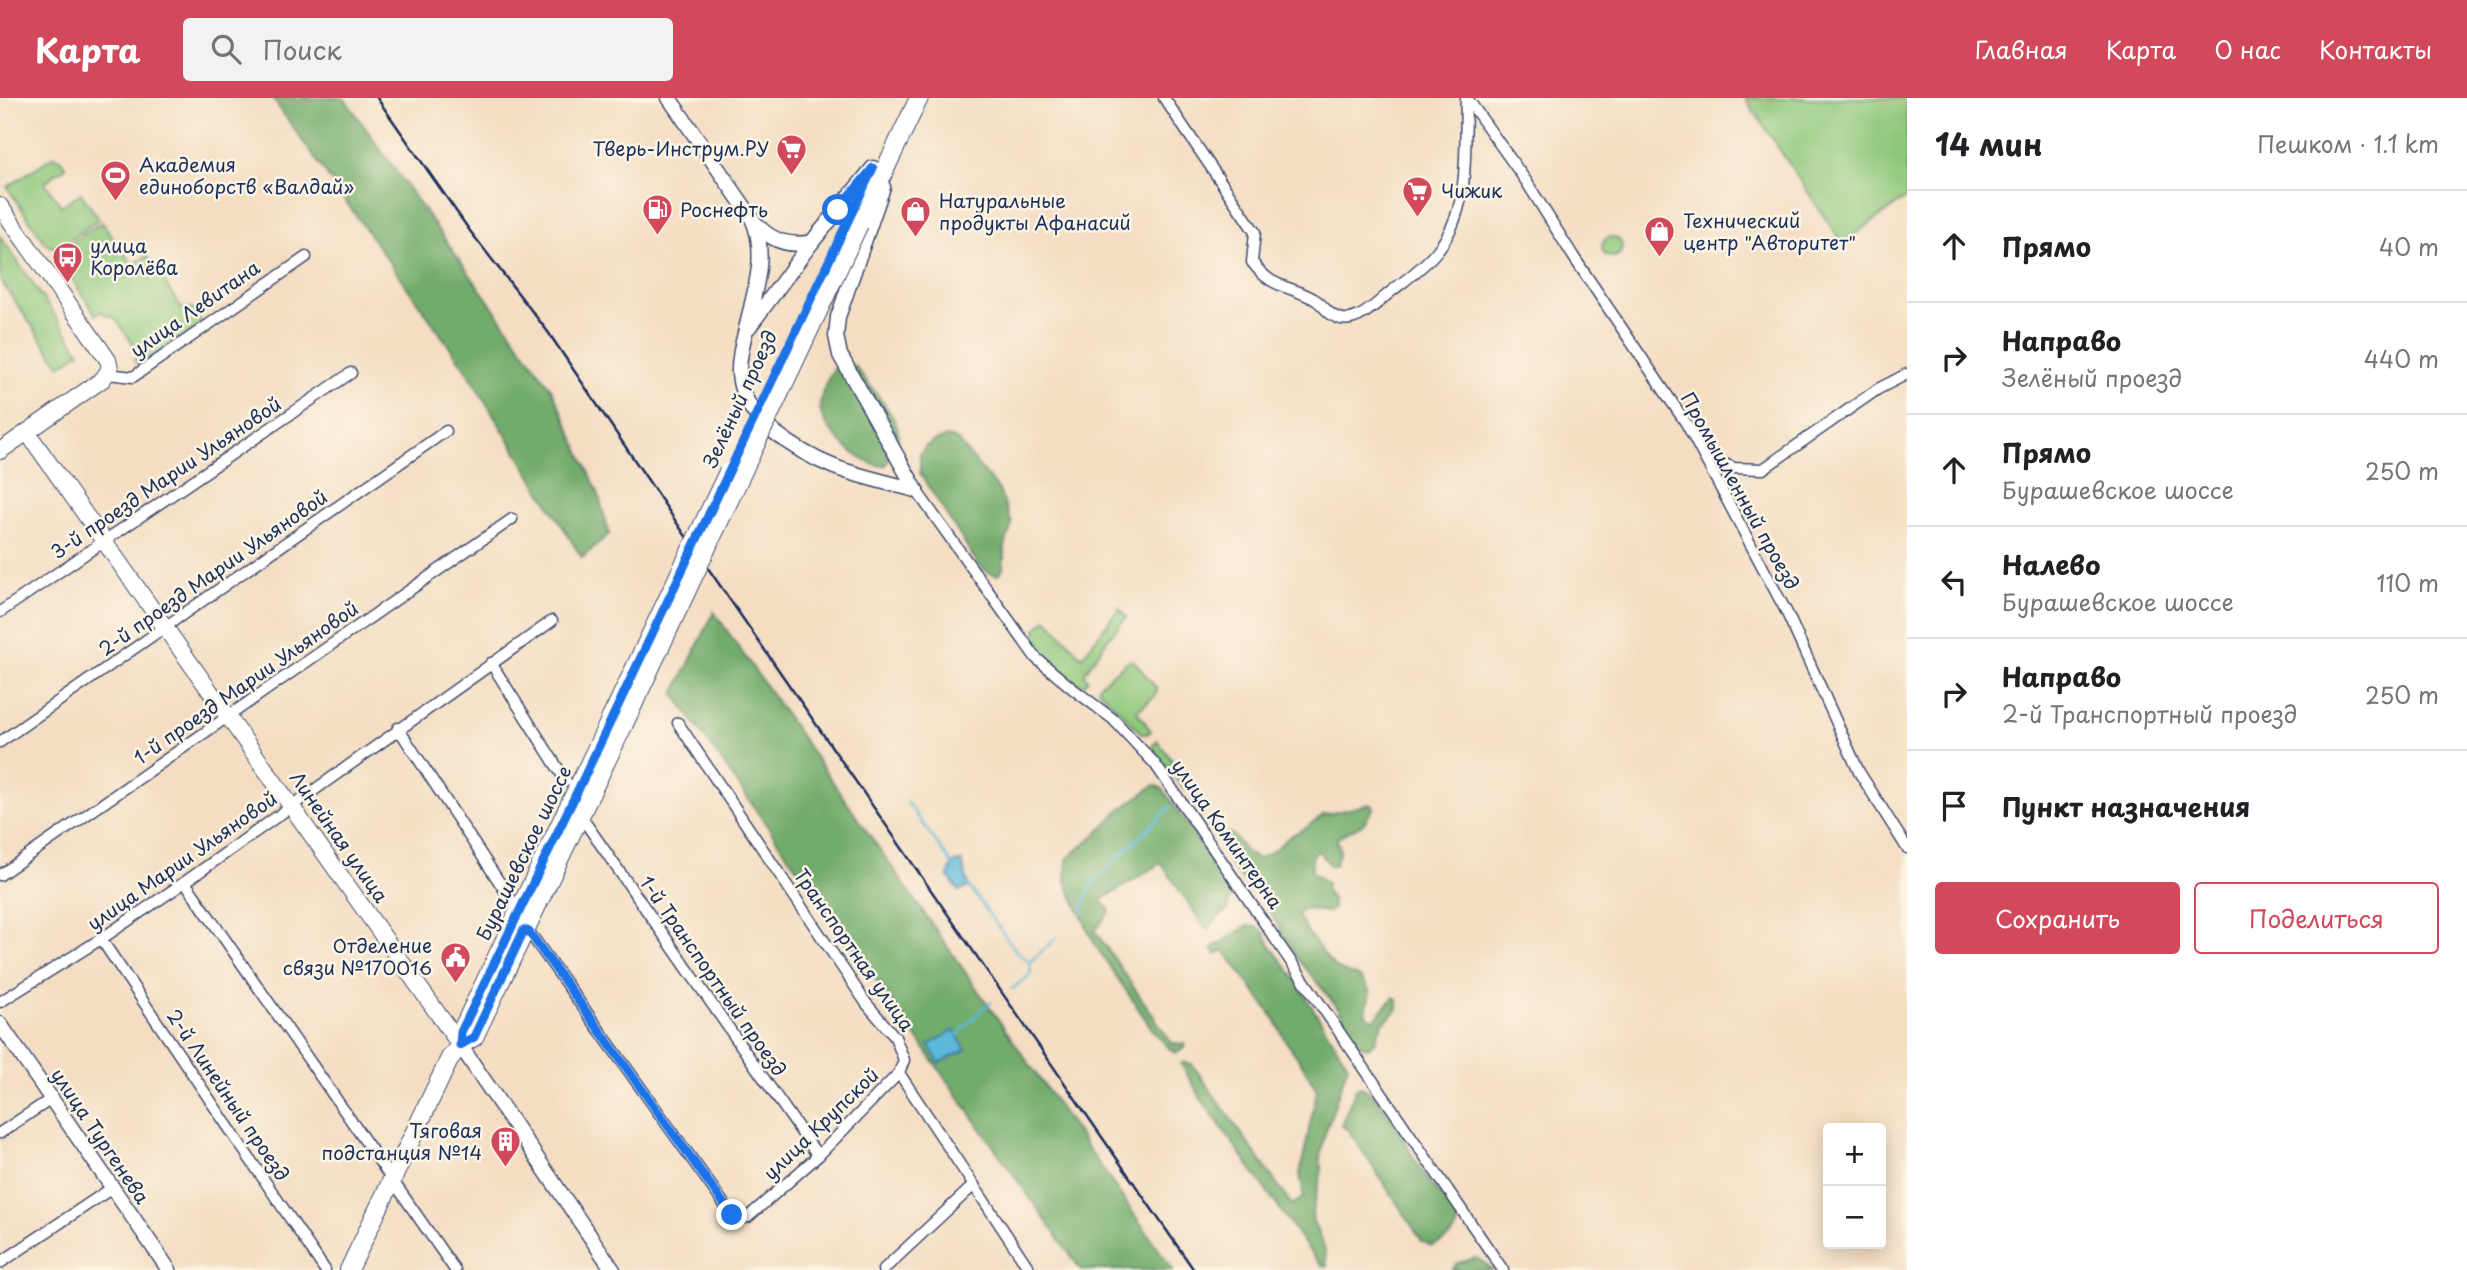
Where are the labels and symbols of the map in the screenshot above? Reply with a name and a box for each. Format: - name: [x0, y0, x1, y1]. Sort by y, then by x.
- supermarket icon: Тверь-Инструм.РУ: [775, 132, 809, 176]
- place label: Тверь-Инструм.РУ: [592, 134, 769, 162]
- place label: Академия единоборств «Валдай»: [139, 150, 354, 200]
- sports icon: Академия единоборств «Валдай»: [99, 159, 133, 203]
- supermarket icon: Чижик: [1401, 174, 1435, 218]
- place label: Чижик: [1441, 176, 1503, 204]
- place label: Натуральные продукты Афанасий: [939, 186, 1131, 236]
- fuel station icon: Роснефть: [640, 193, 674, 237]
- route start: [822, 194, 853, 225]
- place label: Роснефть: [680, 195, 768, 223]
- shop icon: Натуральные продукты Афанасий: [899, 195, 933, 239]
- place label: Технический центр "Авторитет": [1683, 206, 1856, 256]
- shop icon: Технический центр "Авторитет": [1643, 215, 1677, 259]
- place label: улица Королёва: [90, 231, 178, 281]
- bus stop icon: улица Королёва: [50, 240, 84, 284]
- street label: улица Левитана: [124, 253, 265, 363]
- street label: Зелёный проезд: [695, 325, 783, 472]
- street label: Промышленный проезд: [1675, 387, 1807, 594]
- street label: 3-й проезд Марии Ульяновой: [45, 389, 286, 565]
- street label: 2-й проезд Марии Ульяновой: [92, 482, 332, 662]
- street label: 1-й проезд Марии Ульяновой: [127, 594, 363, 771]
- street label: улица Коминтерна: [1166, 753, 1290, 914]
- street label: Бурашевское шоссе: [469, 760, 578, 945]
- street label: Линейная улица: [284, 765, 396, 908]
- street label: улица Марии Ульяновой: [81, 784, 282, 936]
- street label: Транспортная улица: [788, 862, 922, 1037]
- street label: 1-й Транспортный проезд: [634, 869, 794, 1081]
- place label: Отделение связи №170016: [283, 931, 432, 981]
- public building icon: Отделение связи №170016: [438, 940, 472, 984]
- street label: 2-й Линейный проезд: [161, 1003, 297, 1186]
- street label: улица Крупской: [756, 1061, 884, 1186]
- street label: улица Тургенева: [45, 1062, 157, 1209]
- place label: Тяговая подстанция №14: [321, 1116, 482, 1166]
- building icon: Тяговая подстанция №14: [488, 1125, 522, 1169]
- route end: [716, 1199, 747, 1230]

